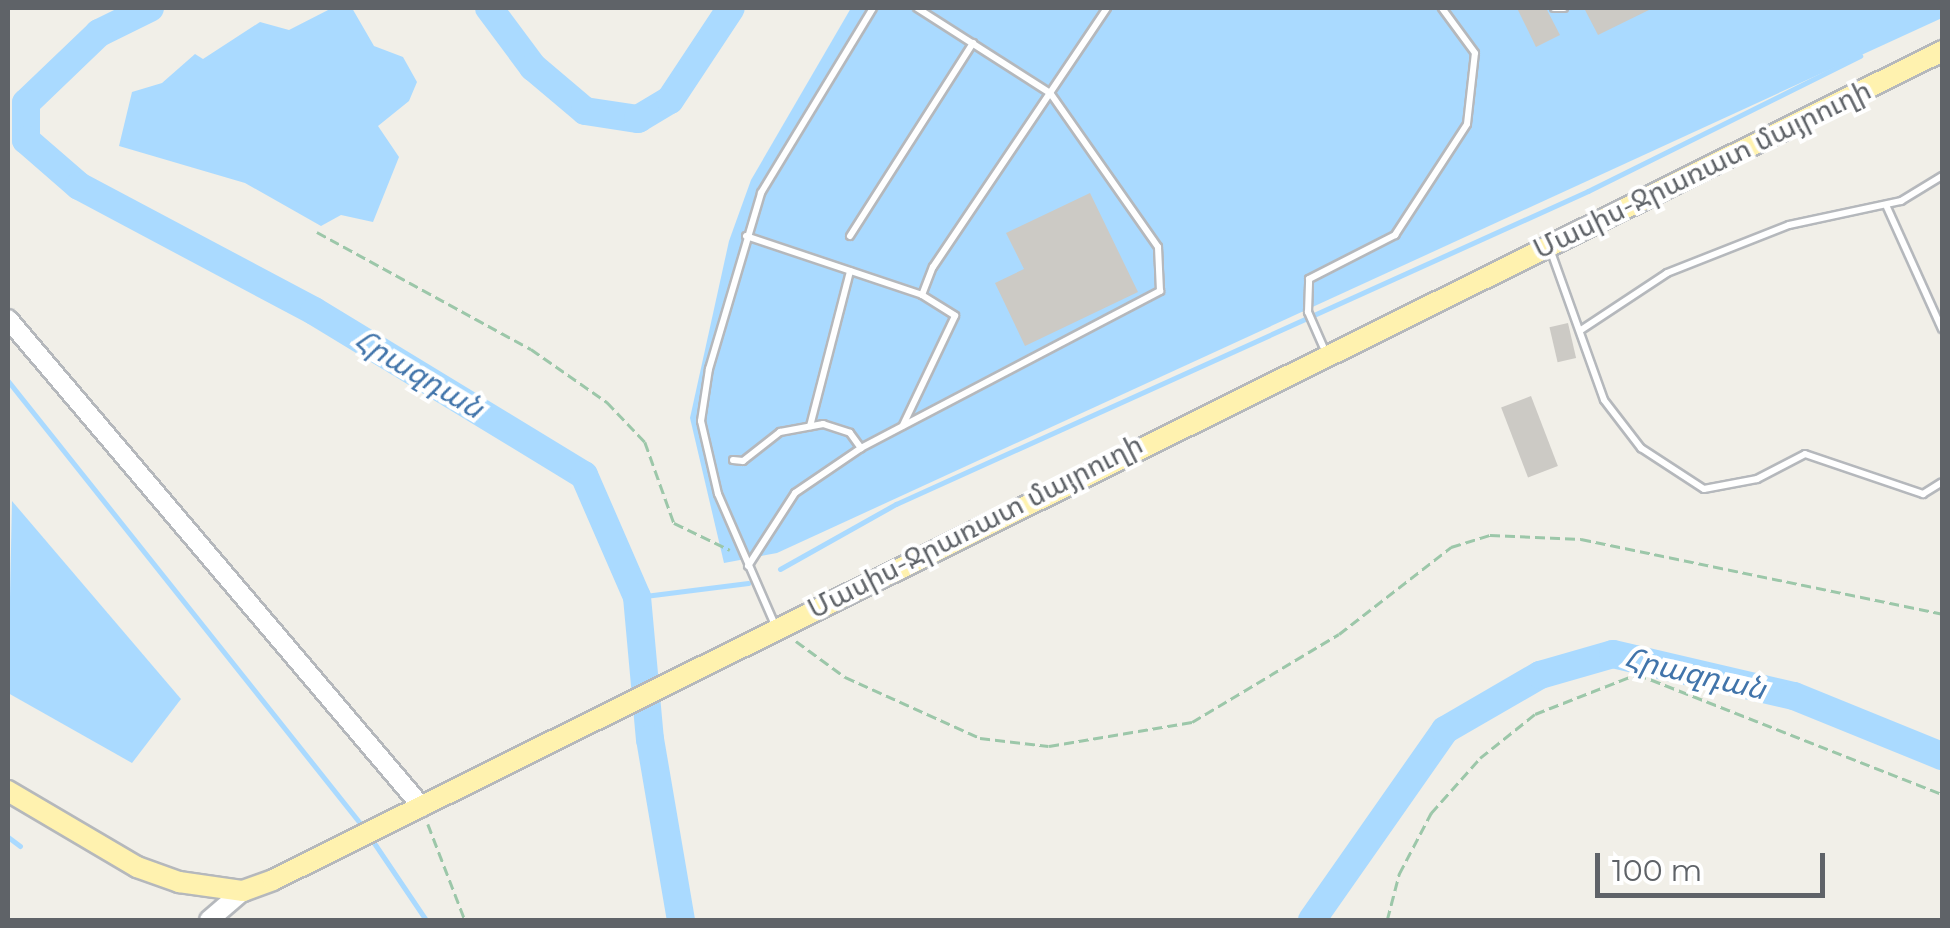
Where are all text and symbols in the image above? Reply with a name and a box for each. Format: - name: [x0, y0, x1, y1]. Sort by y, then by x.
- street label: Մասիս-Ջրառատ մայրուղի: [1528, 72, 1876, 266]
- water label: Հրազդան: [348, 322, 490, 426]
- street label: Մասիս-Ջրառատ մայրուղի: [802, 427, 1148, 625]
- water label: Հրազդան: [1621, 640, 1769, 708]
- scale bar: [1600, 833, 1830, 895]
- text: 100 m: [1612, 852, 1702, 889]

